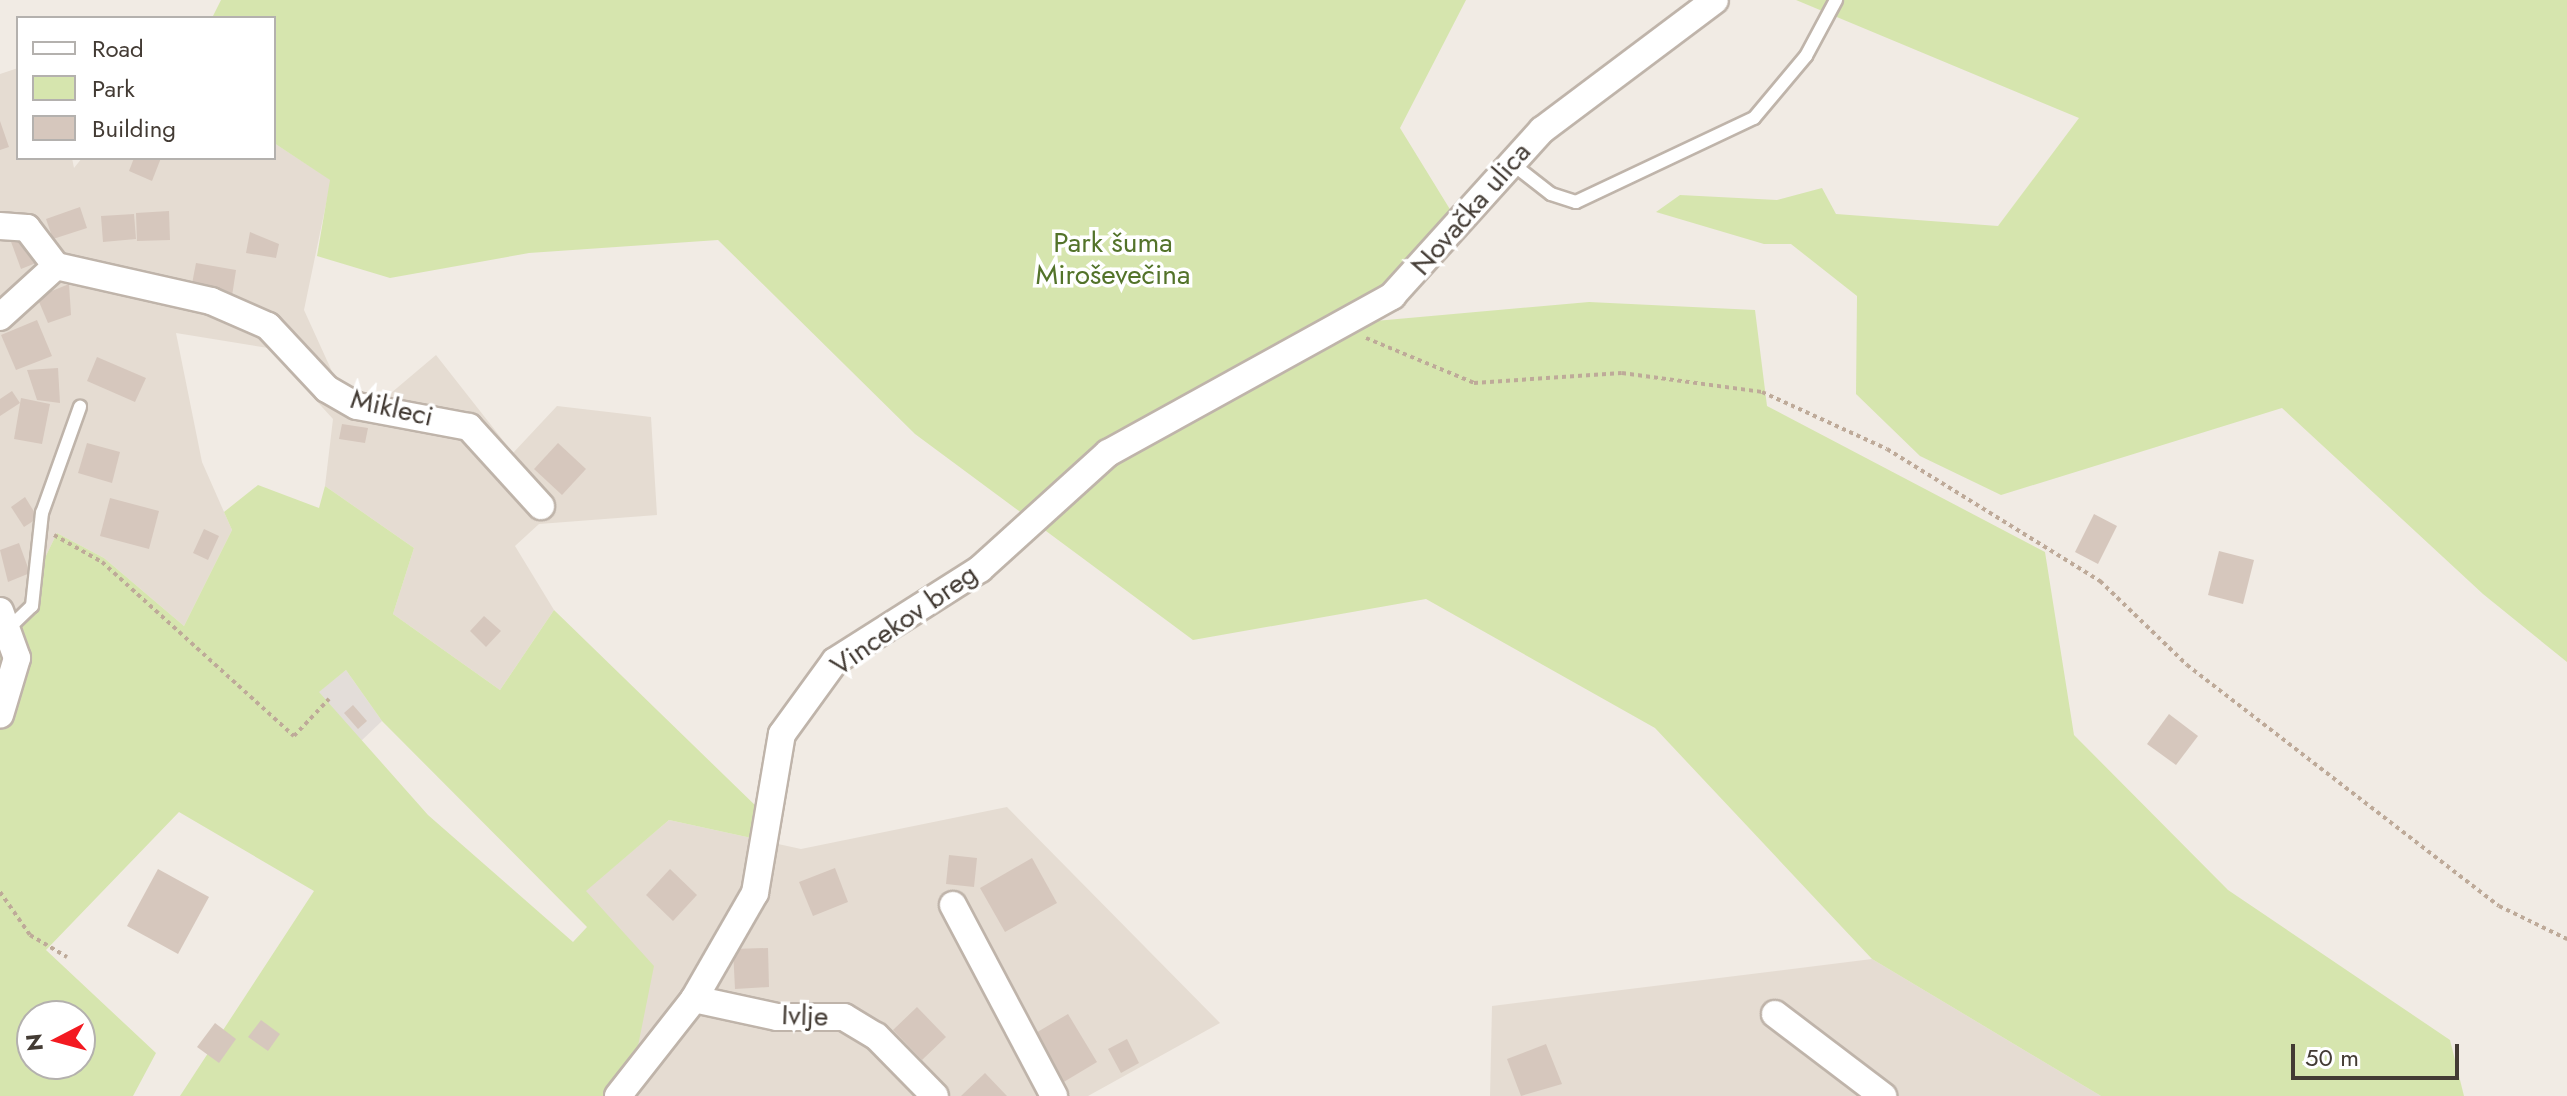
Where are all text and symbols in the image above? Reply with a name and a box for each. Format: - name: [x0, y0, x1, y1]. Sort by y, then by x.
- legend: [16, 16, 276, 160]
- text: Road: [92, 31, 144, 66]
- text: Park: [92, 71, 135, 106]
- text: Building: [92, 111, 176, 146]
- street label: Novačka ulica: [1404, 136, 1538, 282]
- park label: Park šuma Miroševečina: [1036, 226, 1190, 292]
- street label: Mikleci: [347, 382, 437, 434]
- street label: Vincekov breg: [824, 557, 984, 683]
- street label: Ivlje: [781, 998, 829, 1034]
- north arrow: [16, 1000, 96, 1080]
- scale bar: [2295, 1028, 2463, 1078]
- text: N: [17, 1032, 51, 1053]
- text: 50 m: [2305, 1040, 2359, 1075]

